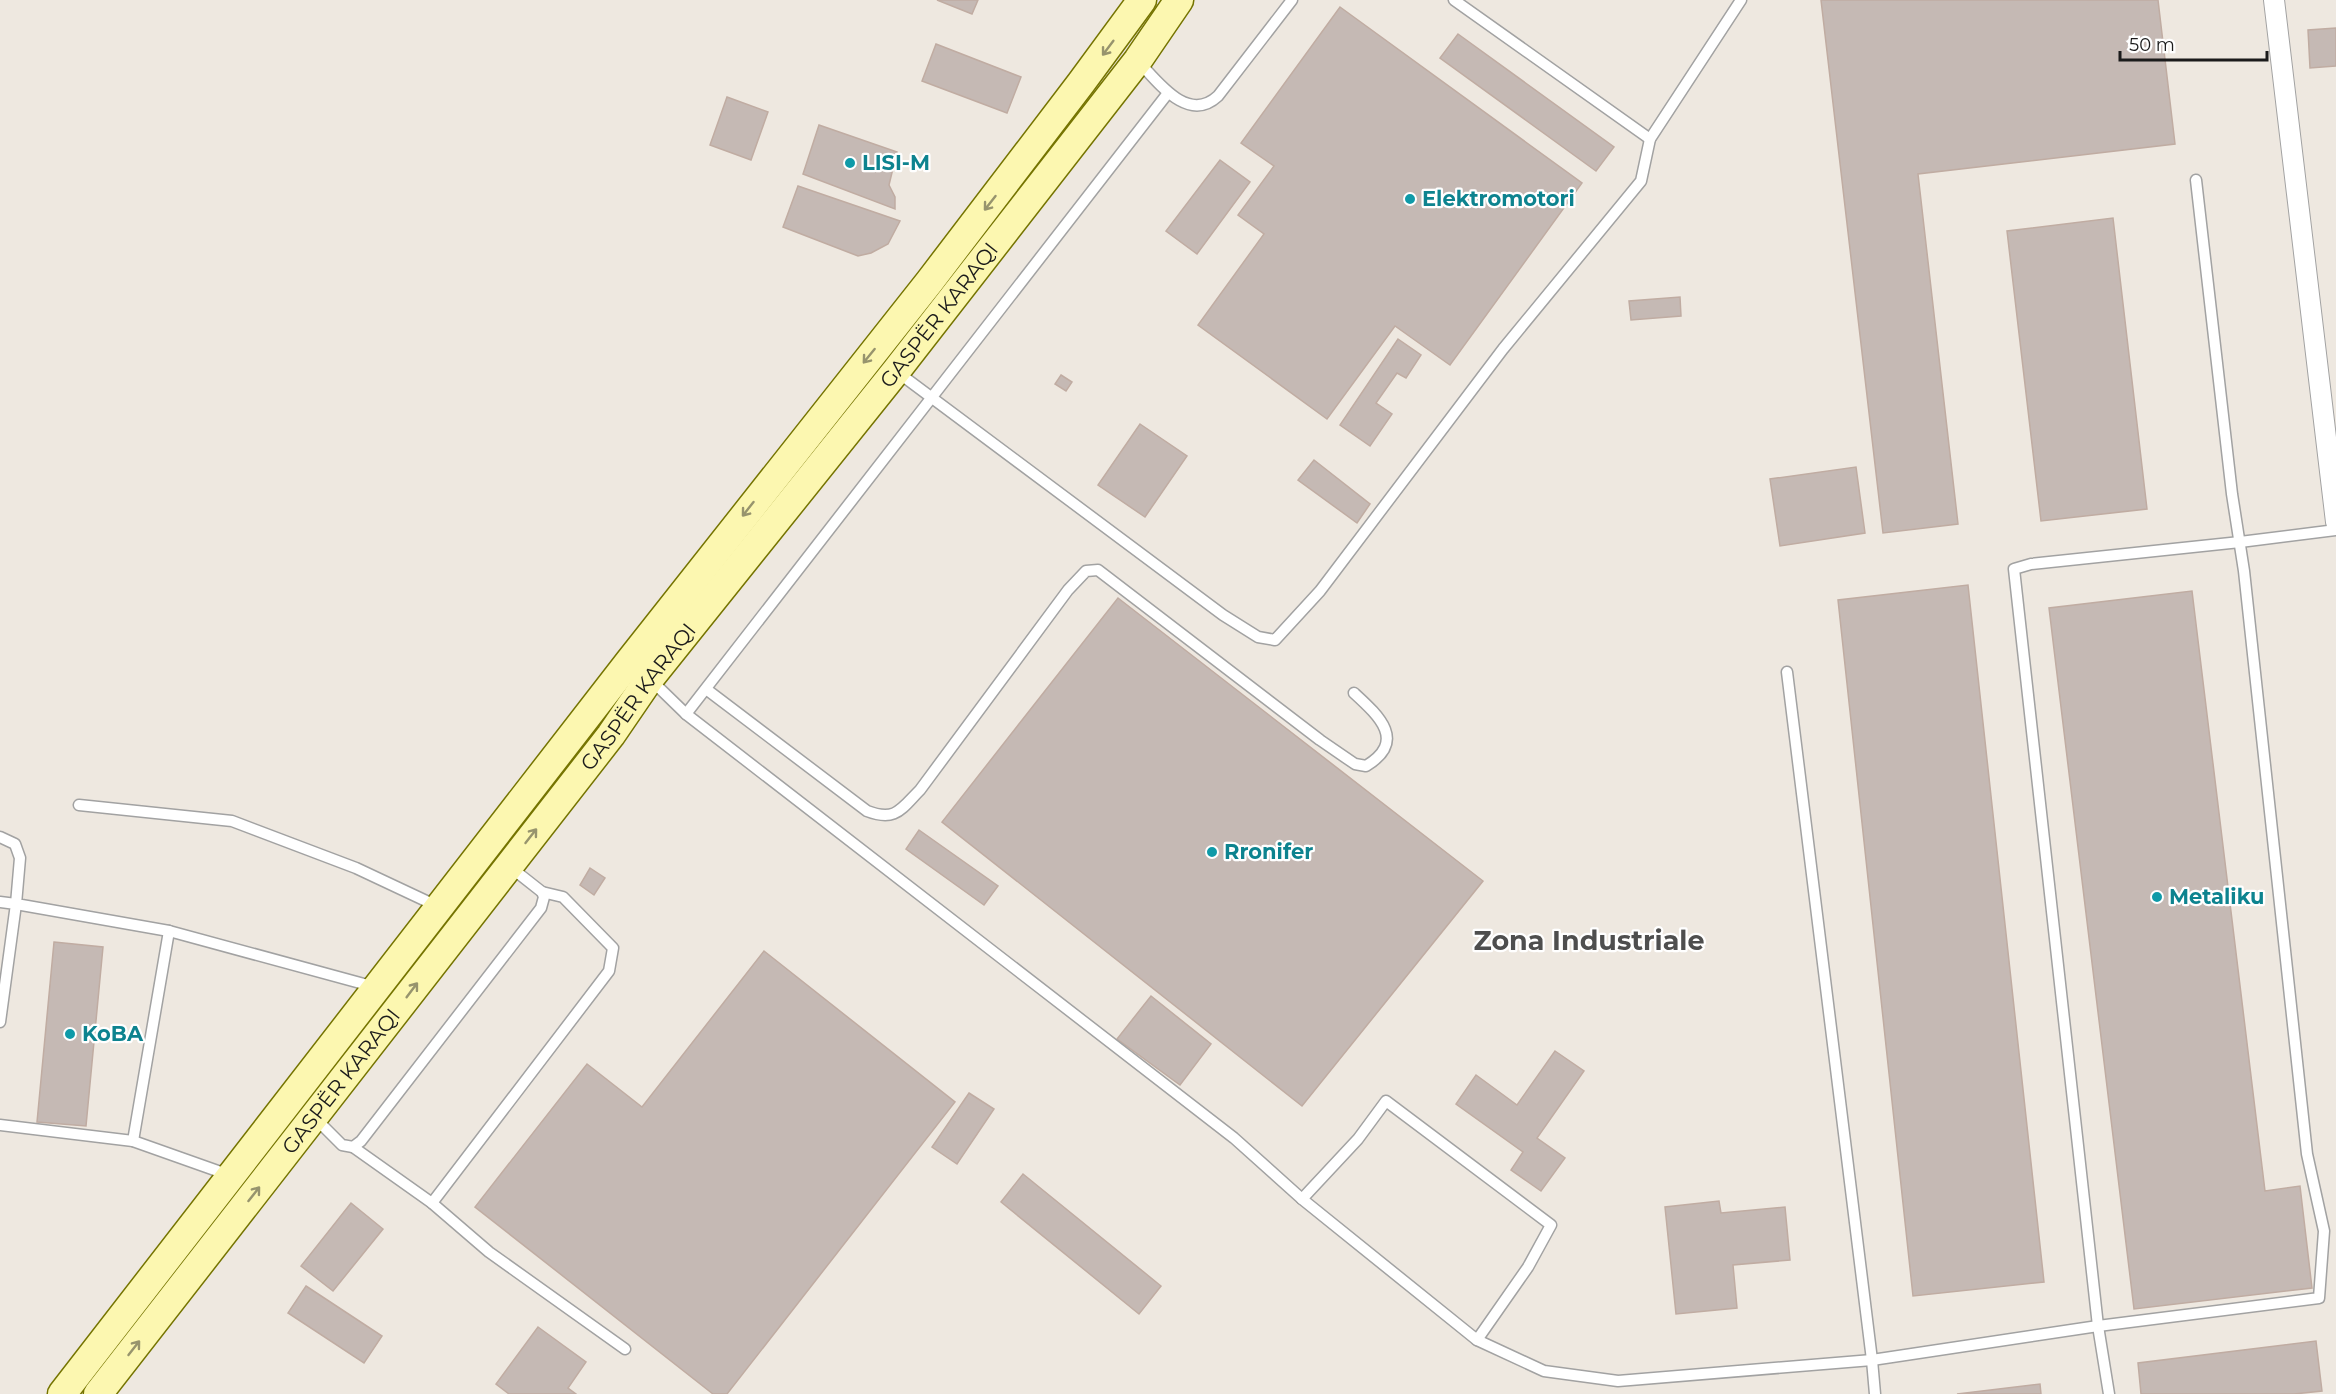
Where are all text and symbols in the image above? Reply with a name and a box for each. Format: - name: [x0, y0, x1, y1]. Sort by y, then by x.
- scale bar: [2120, 24, 2267, 62]
- text: 50 m: [2129, 34, 2175, 56]
- one-way arrow: [1102, 39, 1114, 55]
- place label: LISI-M: [862, 150, 930, 175]
- marker: LISI-M: [843, 156, 857, 170]
- place label: Elektromotori: [1422, 186, 1575, 211]
- marker: Elektromotori: [1403, 192, 1417, 206]
- one-way arrow: [983, 194, 996, 210]
- street label: GASPËR KARAQI: [874, 237, 1003, 393]
- one-way arrow: [863, 348, 876, 364]
- one-way arrow: [742, 501, 755, 517]
- street label: GASPËR KARAQI: [575, 618, 701, 775]
- one-way arrow: [525, 828, 538, 844]
- place label: Rronifer: [1224, 839, 1313, 864]
- marker: Rronifer: [1205, 845, 1219, 859]
- place label: Metaliku: [2169, 884, 2265, 909]
- marker: Metaliku: [2150, 890, 2164, 904]
- district label: Zona Industriale: [1473, 924, 1705, 957]
- one-way arrow: [406, 983, 419, 999]
- street label: GASPËR KARAQI: [277, 1004, 405, 1159]
- place label: KoBA: [82, 1021, 144, 1046]
- marker: KoBA: [63, 1027, 77, 1041]
- one-way arrow: [247, 1186, 260, 1202]
- one-way arrow: [128, 1340, 141, 1356]

